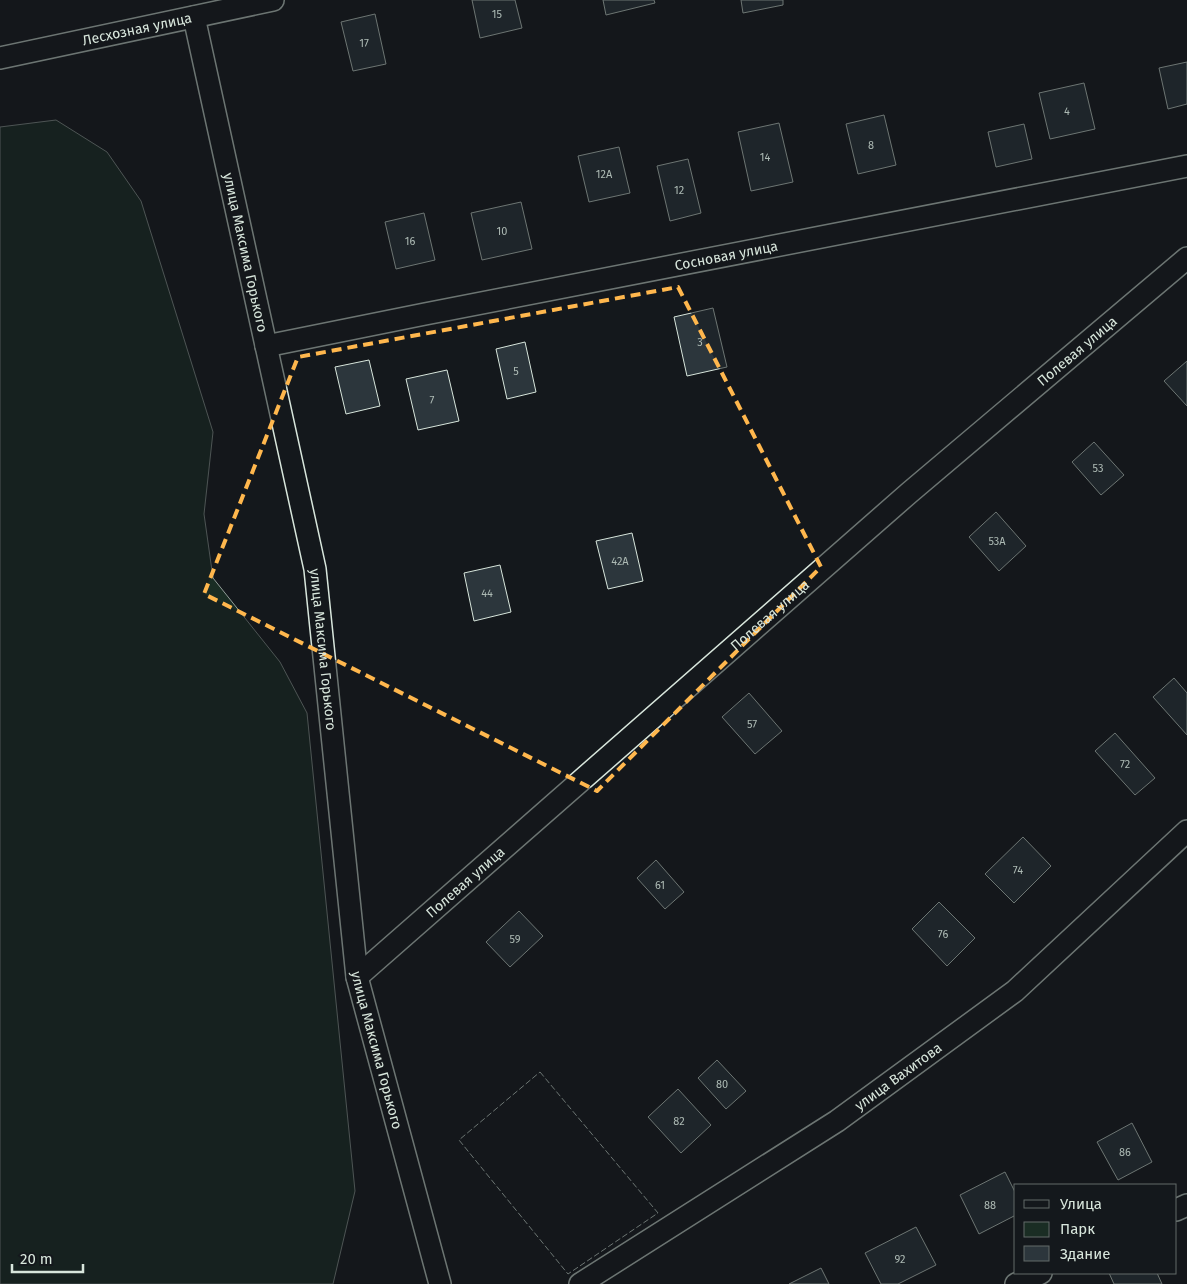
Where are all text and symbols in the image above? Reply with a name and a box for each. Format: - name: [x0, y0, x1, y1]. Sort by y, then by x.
- house number: 15: [492, 8, 503, 21]
- street label: Лесхозная улица: [81, 9, 193, 49]
- house number: 17: [359, 37, 369, 50]
- house number: 4: [1064, 105, 1070, 118]
- house number: 8: [868, 139, 874, 152]
- house number: 14: [760, 151, 770, 164]
- house number: 12А: [596, 168, 613, 181]
- street label: улица Максима Горького: [219, 171, 271, 334]
- house number: 12: [674, 184, 684, 197]
- house number: 10: [497, 225, 507, 238]
- house number: 16: [405, 235, 415, 248]
- street label: Сосновая улица: [673, 238, 779, 274]
- street label: Полевая улица: [1034, 313, 1121, 390]
- house number: 3: [697, 336, 703, 349]
- house number: 5: [513, 365, 519, 378]
- house number: 7: [430, 394, 435, 407]
- house number: 53: [1093, 462, 1103, 475]
- house number: 53А: [988, 535, 1006, 548]
- house number: 42А: [611, 555, 629, 568]
- street label: улица Максима Горького: [306, 568, 340, 731]
- street label: Полевая улица: [727, 576, 813, 654]
- house number: 44: [481, 587, 493, 600]
- house number: 57: [747, 718, 757, 731]
- house number: 72: [1120, 758, 1130, 771]
- street label: Полевая улица: [423, 843, 508, 921]
- house number: 74: [1013, 864, 1023, 877]
- house number: 61: [655, 879, 665, 892]
- house number: 76: [938, 928, 948, 941]
- house number: 59: [509, 933, 521, 946]
- street label: улица Максима Горького: [347, 970, 406, 1131]
- street label: улица Вахитова: [852, 1039, 945, 1114]
- house number: 80: [716, 1078, 728, 1091]
- house number: 82: [673, 1115, 685, 1128]
- house number: 86: [1119, 1146, 1131, 1159]
- legend: [1014, 1184, 1177, 1274]
- text: Улица: [1060, 1195, 1102, 1213]
- house number: 88: [984, 1199, 996, 1212]
- text: Парк: [1060, 1220, 1095, 1238]
- scale bar: [12, 1242, 84, 1274]
- text: Здание: [1060, 1245, 1110, 1263]
- text: 20 m: [20, 1250, 53, 1268]
- house number: 92: [895, 1253, 905, 1266]

